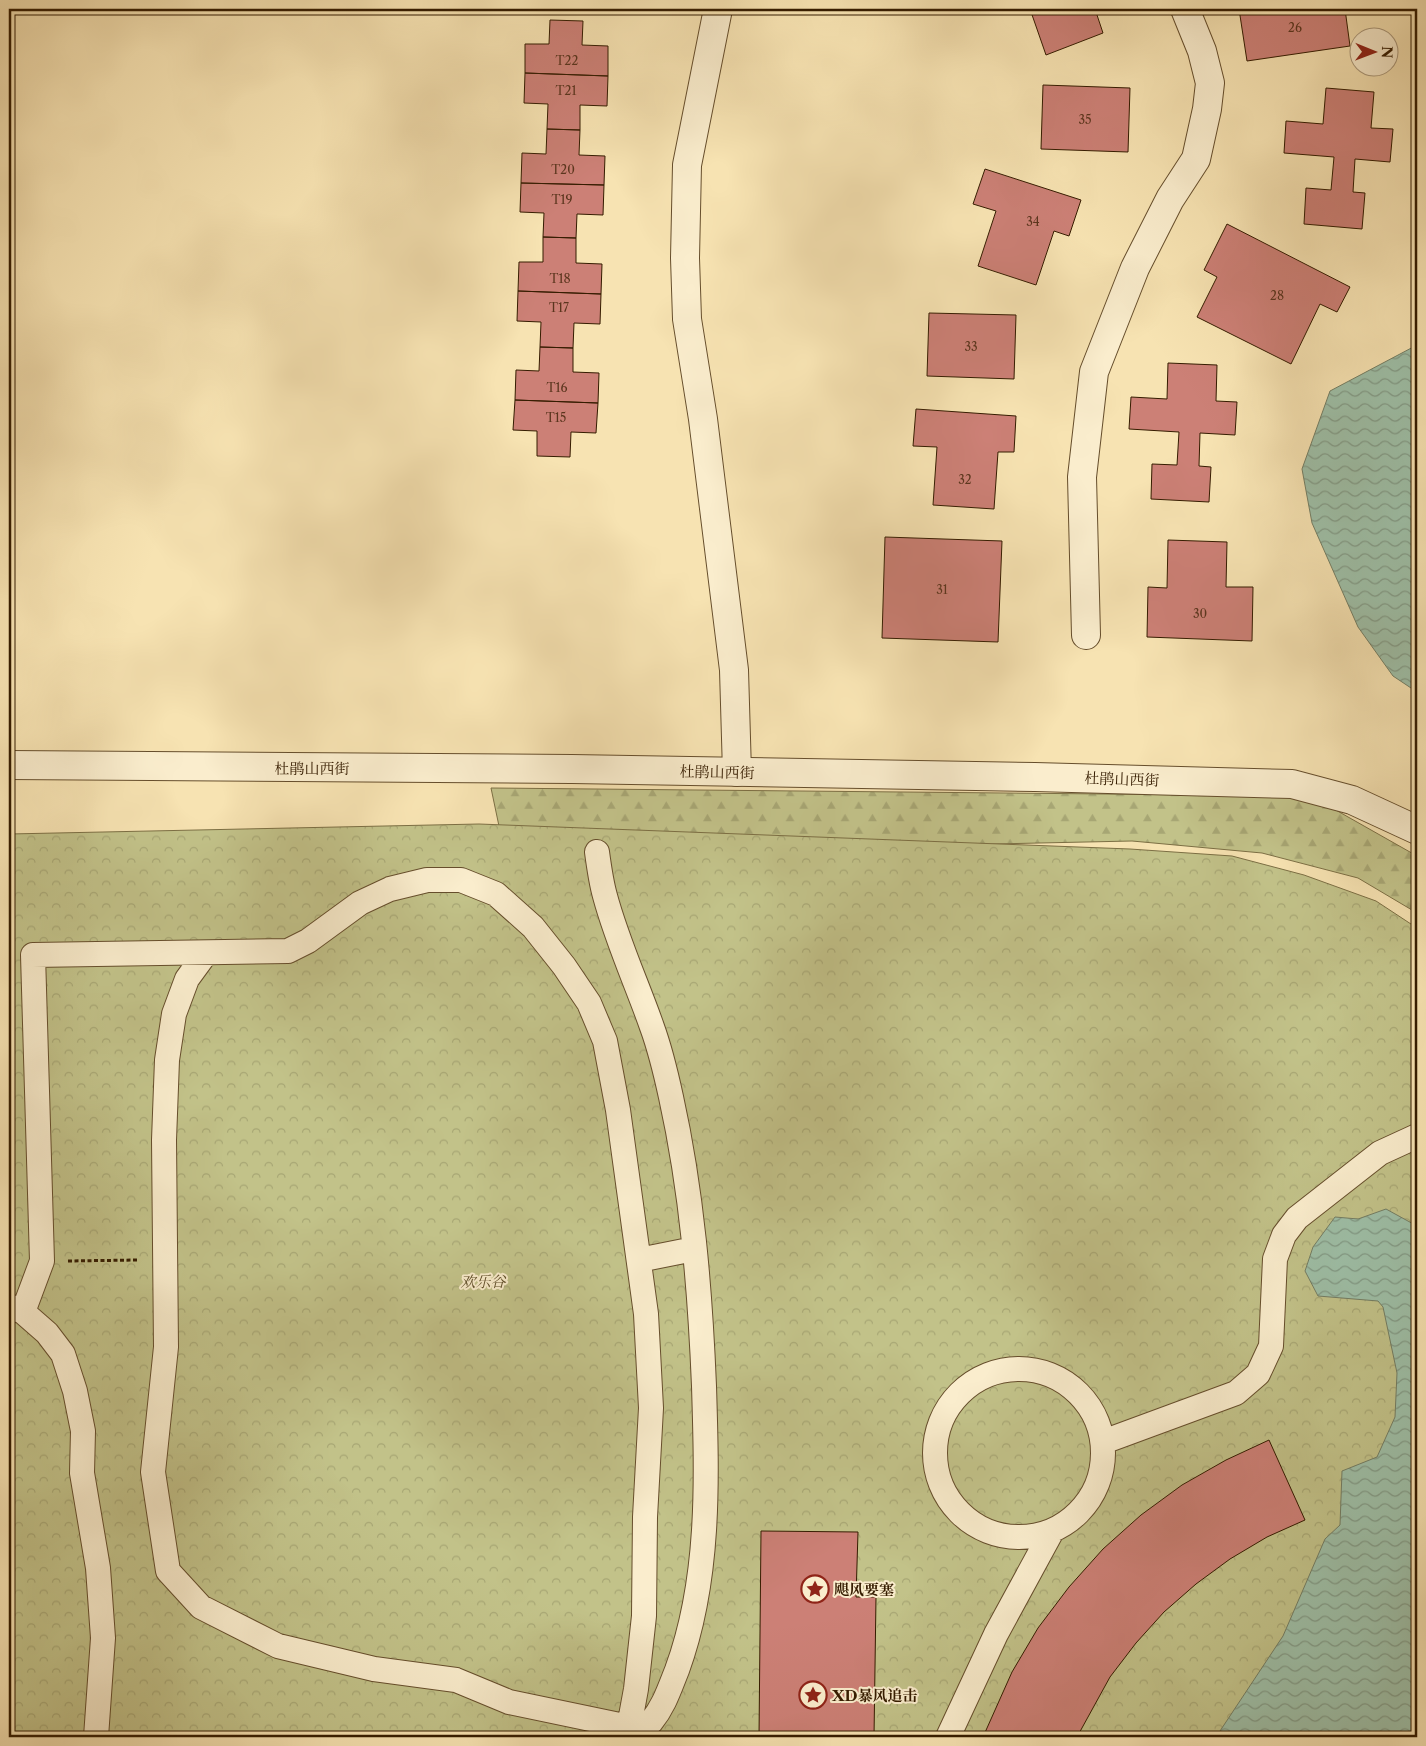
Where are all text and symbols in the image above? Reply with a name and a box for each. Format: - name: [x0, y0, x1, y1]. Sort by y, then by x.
- house number: 26: [1288, 20, 1302, 35]
- north arrow: [1348, 28, 1398, 78]
- text: N: [1378, 46, 1396, 58]
- house number: T22: [556, 53, 578, 68]
- house number: T21: [556, 83, 576, 98]
- house number: 35: [1078, 112, 1092, 127]
- house number: T20: [551, 162, 575, 177]
- house number: T19: [551, 192, 573, 207]
- house number: 34: [1026, 214, 1040, 229]
- house number: T18: [549, 271, 571, 286]
- house number: 28: [1270, 288, 1284, 303]
- house number: T17: [549, 300, 569, 315]
- house number: 33: [964, 339, 978, 354]
- house number: T16: [546, 380, 568, 395]
- house number: T15: [546, 410, 566, 425]
- house number: 32: [958, 472, 972, 487]
- house number: 31: [936, 582, 948, 597]
- house number: 30: [1193, 606, 1207, 621]
- street label: 杜鹃山西街: [274, 759, 350, 778]
- street label: 杜鹃山西街: [679, 762, 755, 782]
- street label: 杜鹃山西街: [1084, 768, 1160, 790]
- park label: 欢乐谷: [460, 1272, 506, 1291]
- place icon: 飓风要塞: [800, 1574, 830, 1604]
- place label: 飓风要塞: [834, 1580, 894, 1599]
- place icon: XD暴风追击: [798, 1680, 828, 1710]
- place label: XD暴风追击: [831, 1686, 918, 1705]

